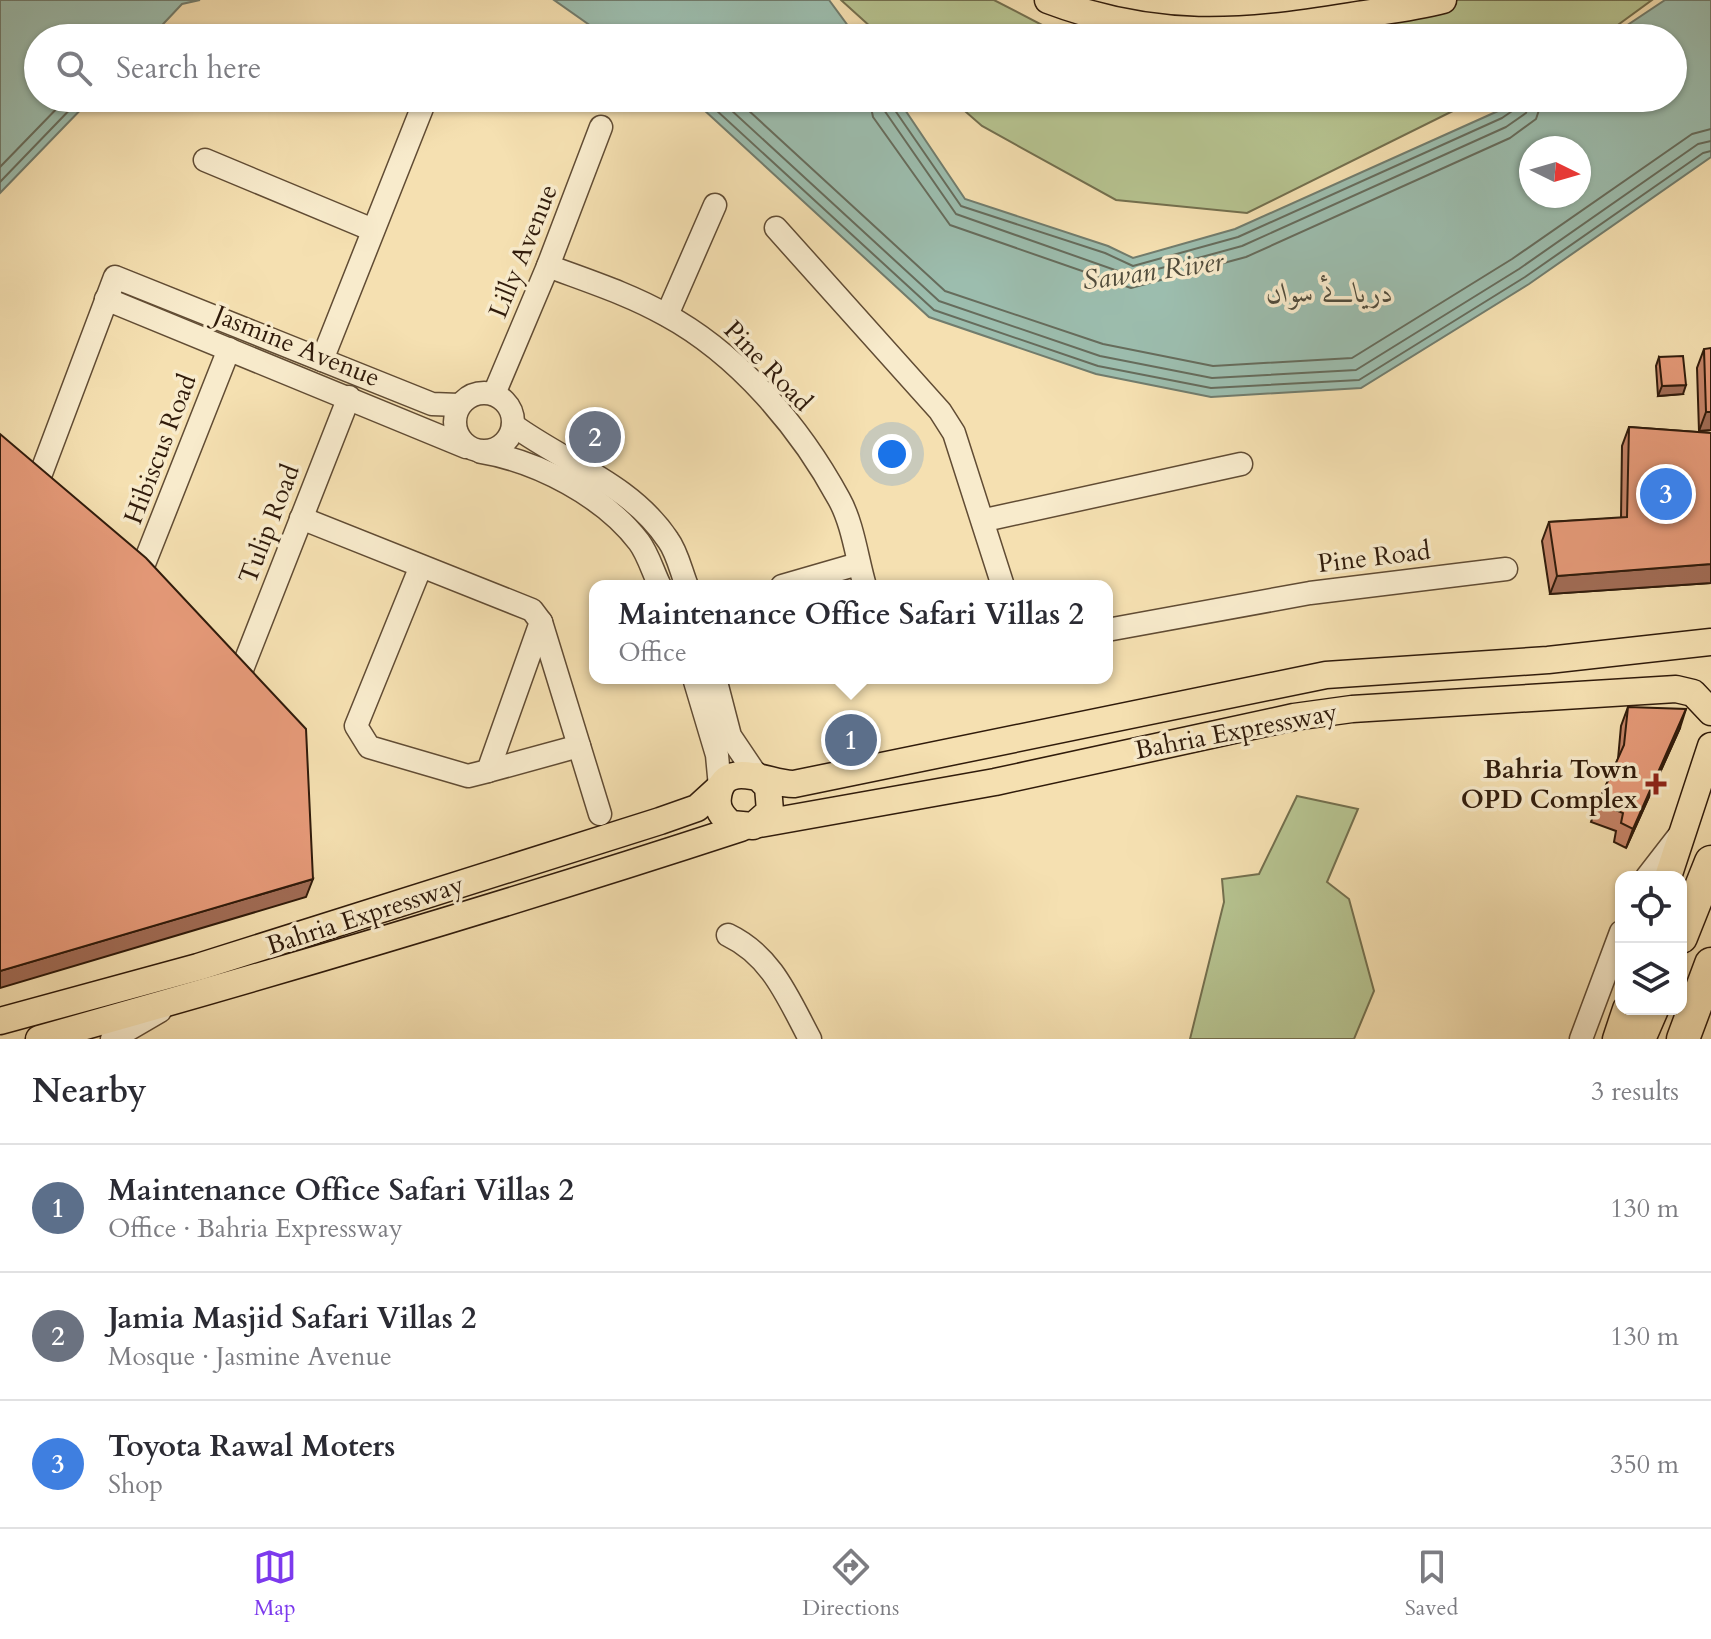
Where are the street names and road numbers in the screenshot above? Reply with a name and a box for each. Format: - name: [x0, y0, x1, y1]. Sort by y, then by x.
- street label: Lilly Avenue: [480, 179, 566, 323]
- street label: Jasmine Avenue: [205, 295, 385, 395]
- street label: Pine Road: [716, 313, 820, 419]
- street label: Hibiscus Road: [115, 369, 205, 529]
- street label: Tulip Road: [230, 459, 308, 589]
- street label: Pine Road: [1316, 533, 1433, 581]
- street label: Bahria Expressway: [1132, 694, 1340, 768]
- street label: Bahria Expressway: [262, 867, 468, 963]

